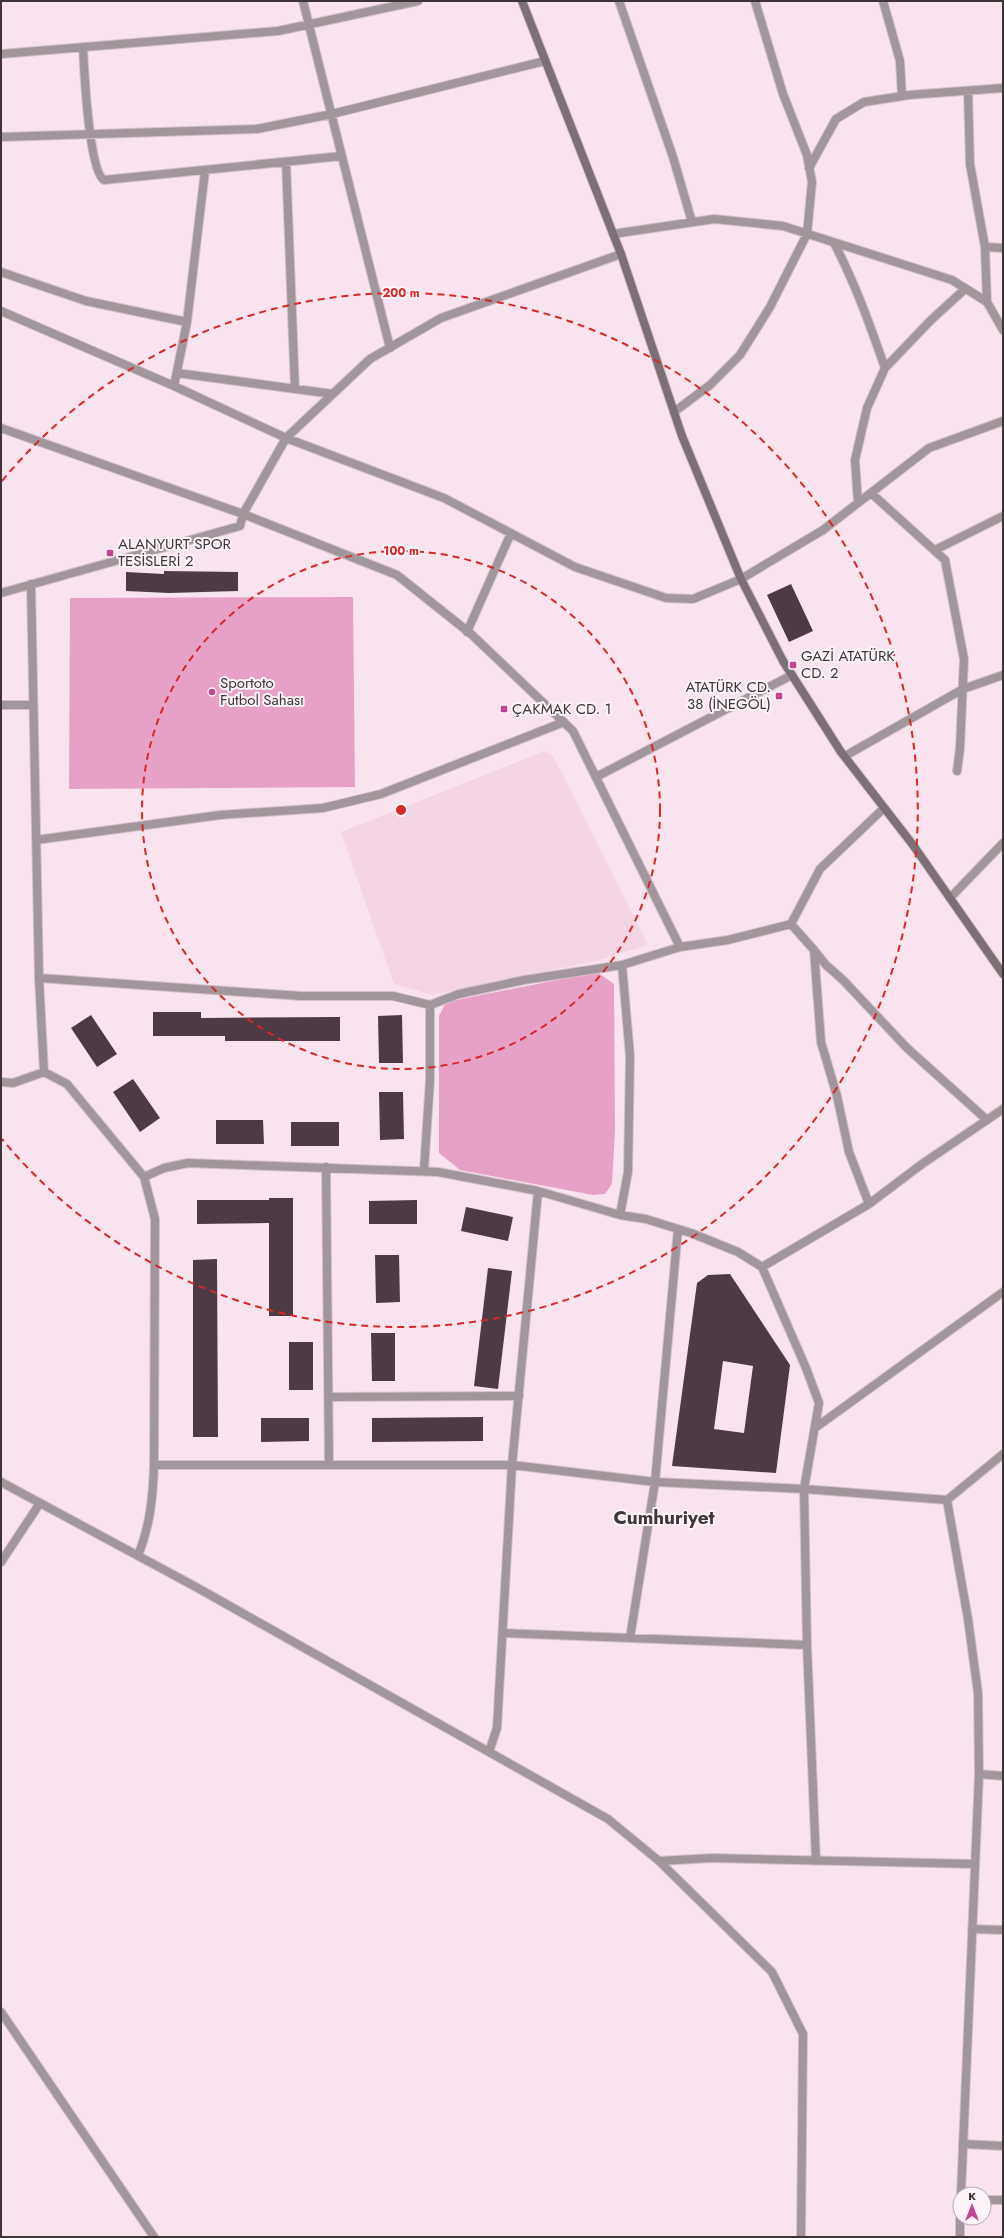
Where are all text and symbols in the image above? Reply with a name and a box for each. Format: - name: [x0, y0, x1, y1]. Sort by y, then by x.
- text: 200 m: [382, 284, 420, 302]
- place label: ALANYURT SPOR TESİSLERİ 2: [118, 533, 232, 572]
- text: 100 m: [383, 542, 419, 560]
- marker: ALANYURT SPOR TESİSLERİ 2: [105, 548, 115, 558]
- place label: GAZİ ATATÜRK CD. 2: [801, 645, 895, 684]
- marker: GAZİ ATATÜRK CD. 2: [788, 660, 798, 670]
- place label: Sportoto Futbol Sahası: [220, 672, 304, 711]
- place label: ATATÜRK CD. 38 (İNEGÖL): [686, 676, 771, 715]
- marker: Sportoto Futbol Sahası: [207, 687, 217, 697]
- marker: ATATÜRK CD. 38 (İNEGÖL): [774, 691, 784, 701]
- place label: ÇAKMAK CD. 1: [512, 698, 611, 720]
- marker: ÇAKMAK CD. 1: [499, 704, 509, 714]
- centre of rings: [394, 803, 408, 817]
- district label: Cumhuriyet: [613, 1504, 715, 1531]
- north arrow: [952, 2186, 992, 2226]
- text: K: [968, 2188, 976, 2204]

